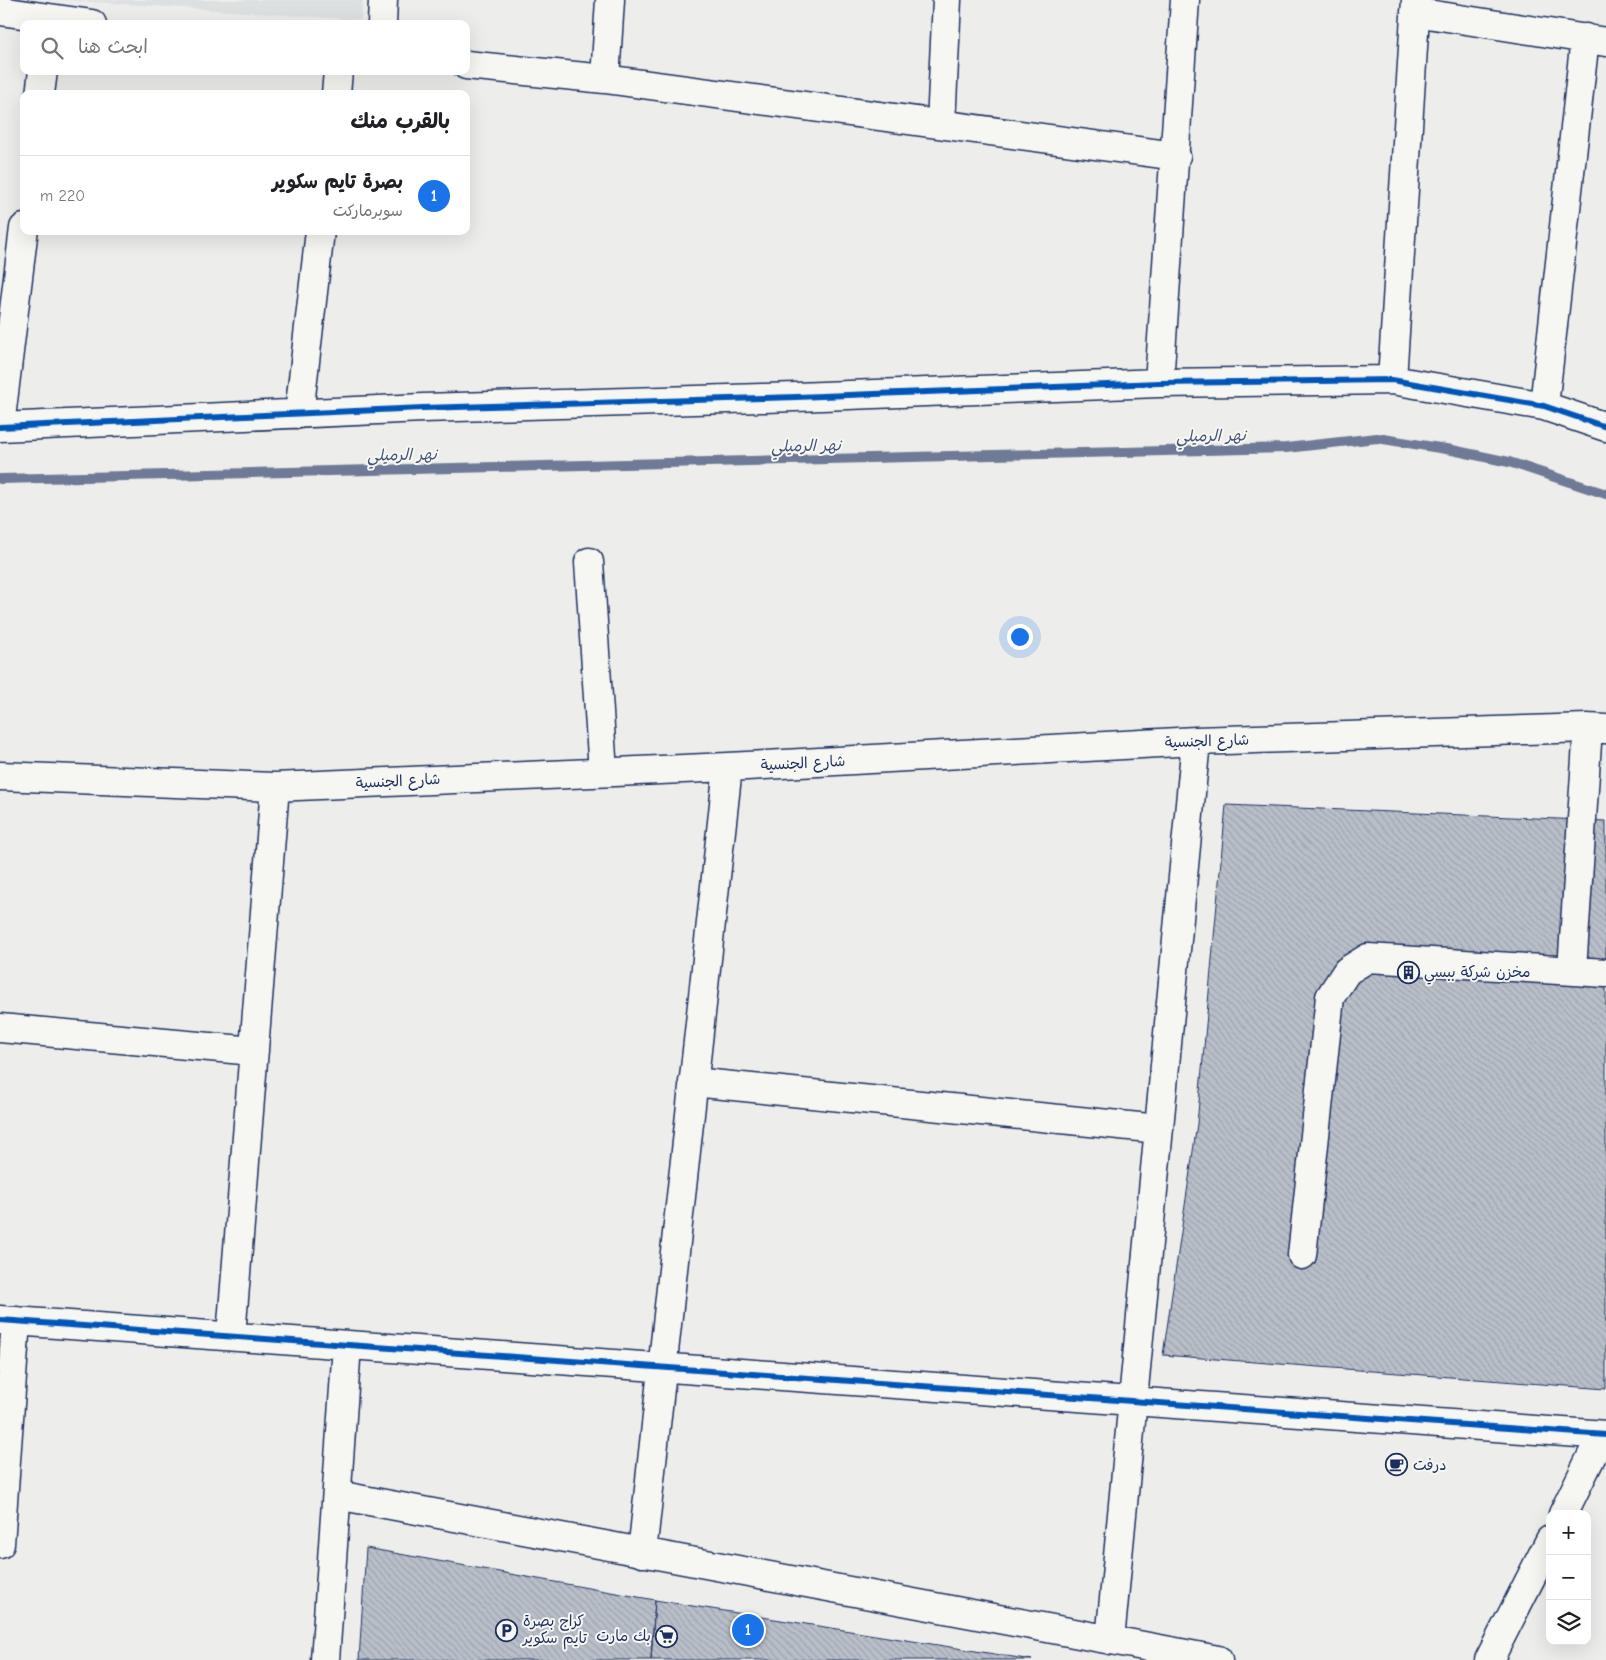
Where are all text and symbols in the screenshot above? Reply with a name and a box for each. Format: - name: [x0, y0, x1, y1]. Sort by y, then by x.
- search box: [20, 20, 470, 75]
- icon: search: [38, 34, 66, 62]
- text: ابحث هنا: [78, 36, 148, 58]
- text: بالقرب منك: [350, 109, 450, 133]
- text: بصرة تايم سكوير: [272, 171, 403, 193]
- text: 220 m: [40, 187, 85, 205]
- text: 1: [431, 187, 437, 205]
- text: سوبرماركت: [333, 202, 403, 220]
- water label: نهر الرميلي: [1176, 426, 1248, 451]
- water label: نهر الرميلي: [771, 436, 843, 461]
- water label: نهر الرميلي: [367, 445, 439, 470]
- your location: [1007, 624, 1033, 650]
- street label: شارع الجنسية: [1164, 731, 1250, 752]
- street label: شارع الجنسية: [760, 752, 846, 775]
- street label: شارع الجنسية: [355, 770, 441, 793]
- building icon: مخزن شركة ببسي: [1396, 960, 1420, 984]
- place label: مخزن شركة ببسي: [1424, 963, 1531, 985]
- cafe icon: درفت: [1385, 1453, 1409, 1477]
- place label: درفت: [1413, 1456, 1446, 1474]
- map controls: [1546, 1510, 1591, 1645]
- button: +: [1546, 1510, 1591, 1555]
- button: −: [1546, 1555, 1591, 1600]
- button: layers: [1546, 1600, 1591, 1645]
- pin: 1: [732, 1611, 764, 1649]
- place label: كراج بصرة تايم سكوير: [521, 1612, 588, 1650]
- parking icon: كراج بصرة تايم سكوير: [495, 1618, 519, 1642]
- supermarket icon: بك مارت: [655, 1624, 679, 1648]
- place label: بك مارت: [596, 1627, 651, 1645]

